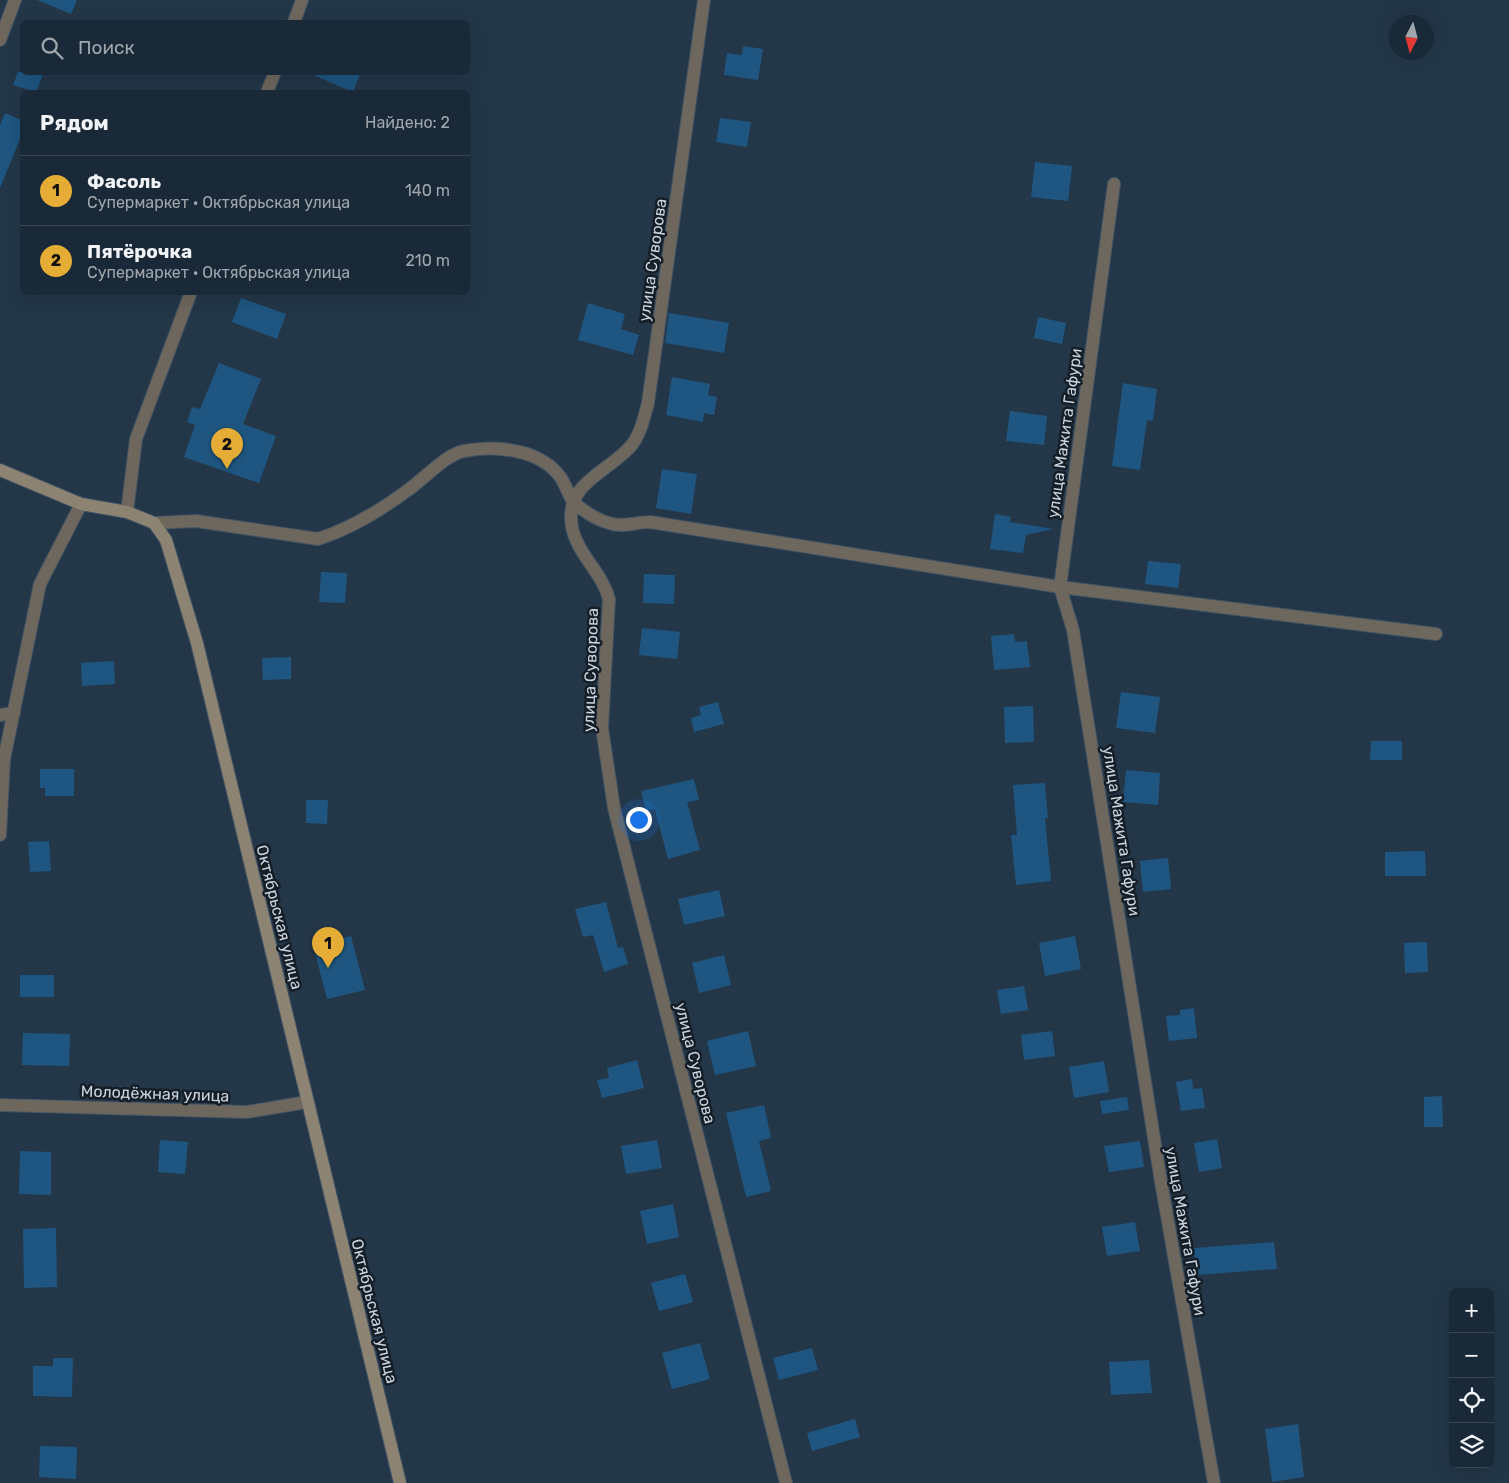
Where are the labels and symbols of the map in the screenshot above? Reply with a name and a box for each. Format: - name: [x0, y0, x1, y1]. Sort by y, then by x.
- north arrow: [1389, 15, 1434, 60]
- street label: улица Суворова: [634, 197, 671, 323]
- street label: улица Мажита Гафури: [1043, 347, 1086, 519]
- pin: 2: [211, 428, 243, 469]
- street label: улица Суворова: [579, 608, 602, 732]
- street label: улица Мажита Гафури: [1099, 745, 1144, 917]
- your location: [626, 807, 652, 833]
- street label: Октябрьская улица: [252, 843, 307, 991]
- pin: 1: [312, 927, 344, 968]
- street label: улица Суворова: [671, 1001, 720, 1126]
- street label: Молодёжная улица: [80, 1081, 230, 1106]
- street label: улица Мажита Гафури: [1161, 1145, 1210, 1317]
- street label: Октябрьская улица: [347, 1237, 402, 1385]

